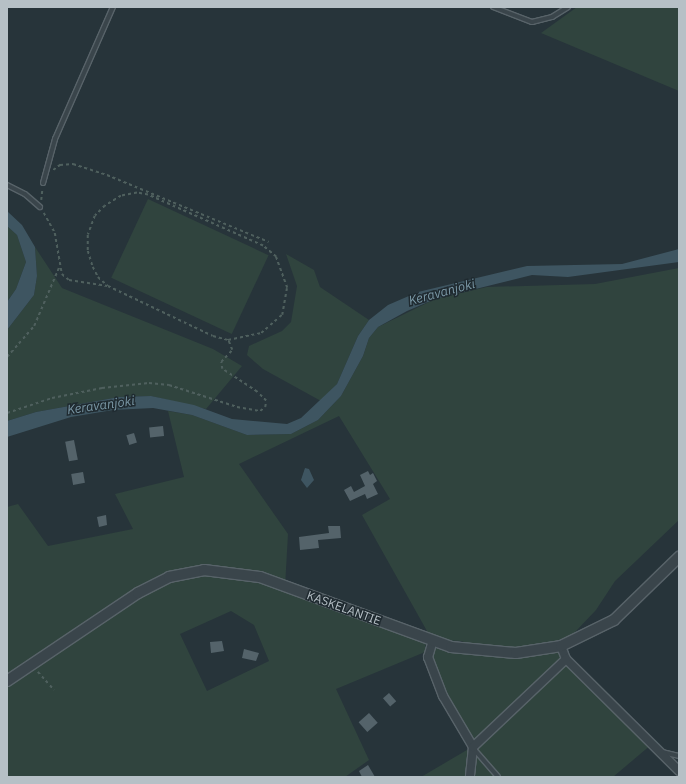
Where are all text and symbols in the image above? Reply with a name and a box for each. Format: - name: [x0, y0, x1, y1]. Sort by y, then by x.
- water label: Keravanjoki: [407, 277, 477, 309]
- water label: Keravanjoki: [66, 394, 136, 418]
- street label: KASKELANTIE: [305, 588, 383, 628]

